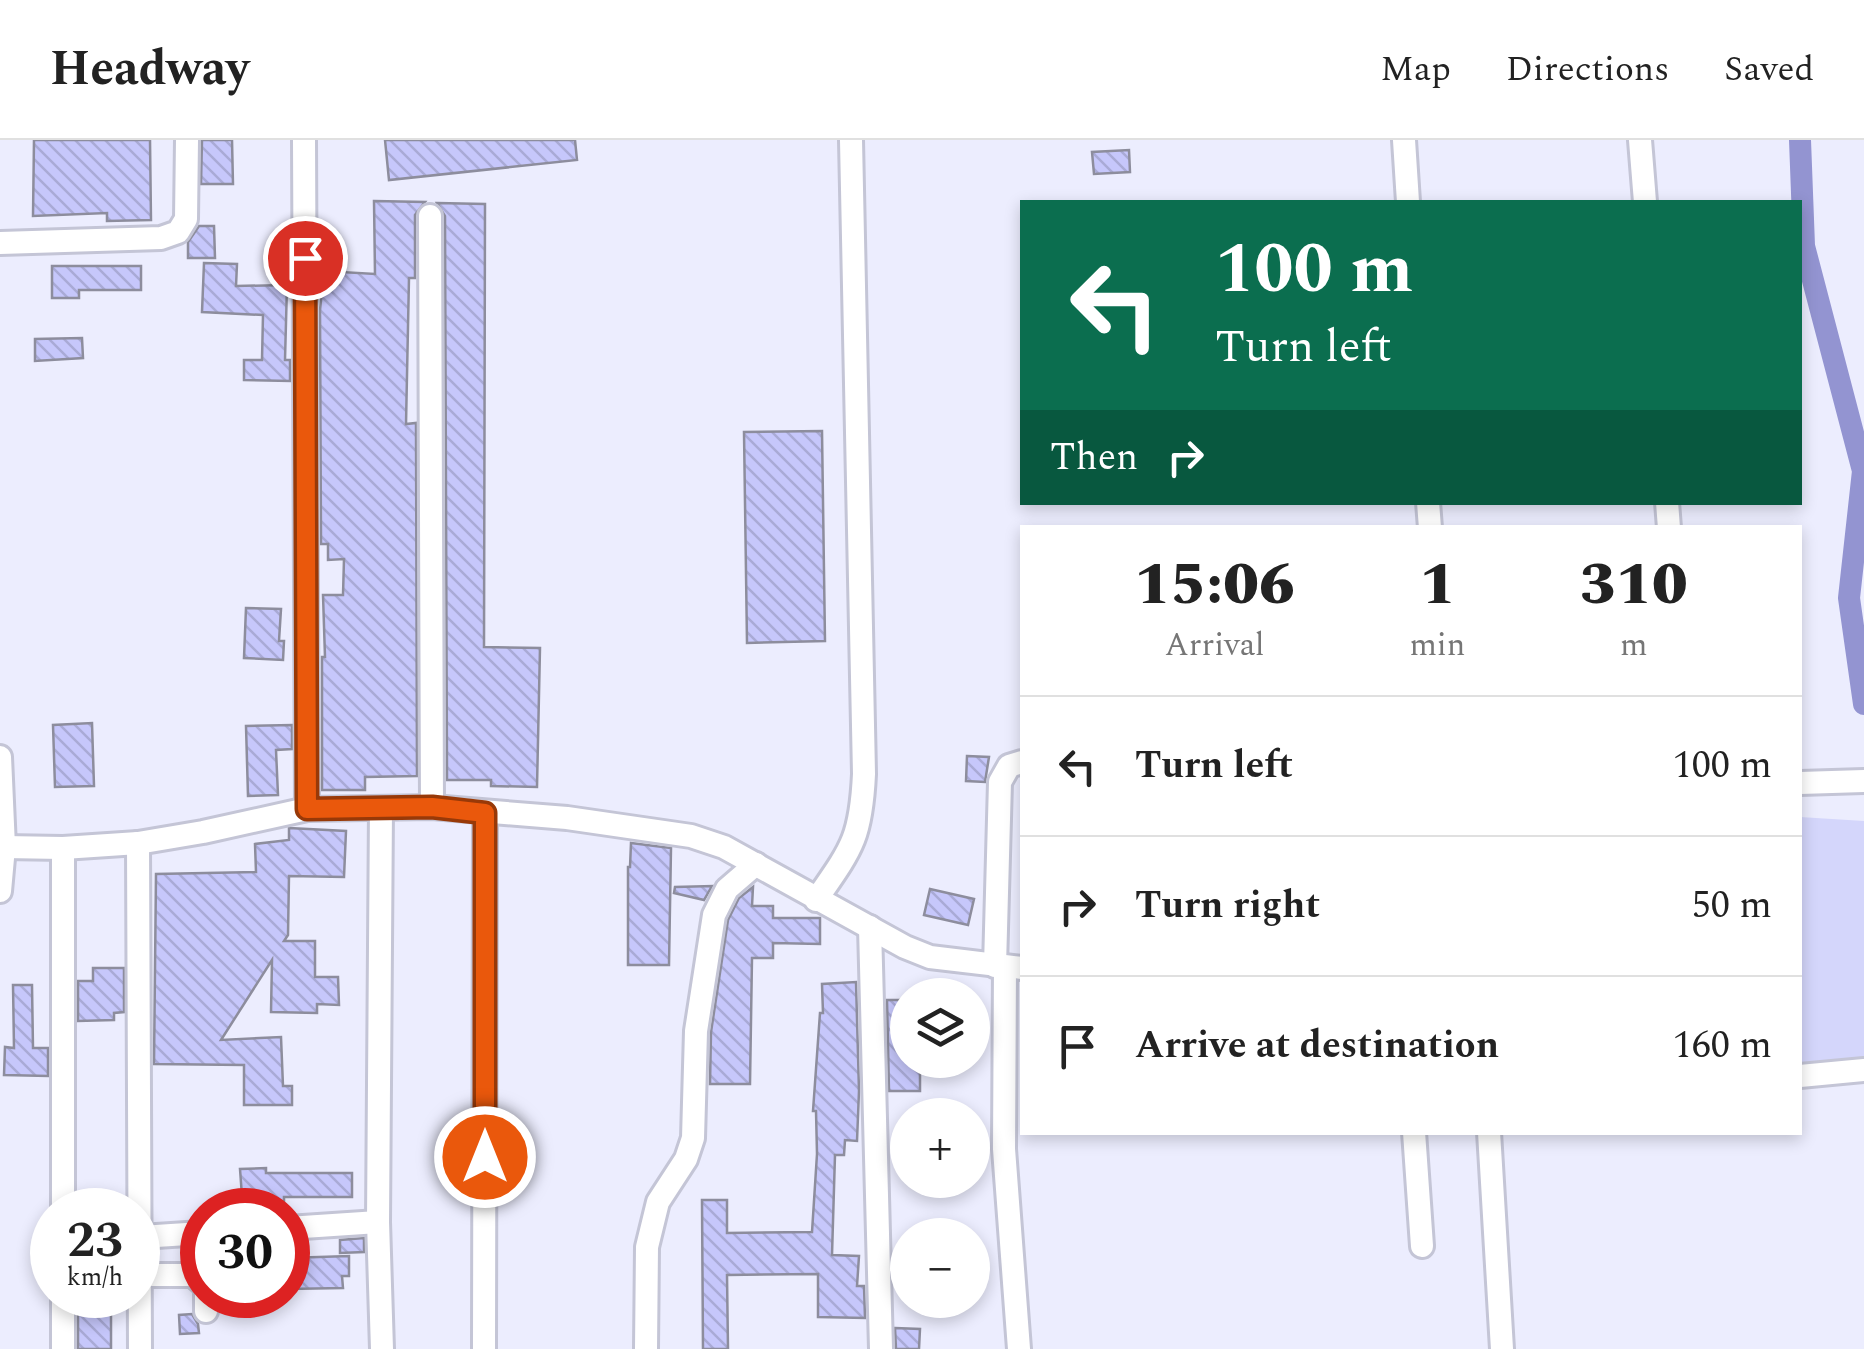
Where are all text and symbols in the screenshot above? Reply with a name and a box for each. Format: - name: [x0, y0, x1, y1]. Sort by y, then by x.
- text: Headway: [50, 33, 249, 106]
- text: Map: [1380, 43, 1451, 96]
- text: Directions: [1506, 43, 1669, 96]
- text: Saved: [1724, 43, 1814, 96]
- pin: [263, 216, 348, 301]
- text: 100 m: [1215, 217, 1413, 323]
- icon: arrive: [278, 231, 333, 286]
- icon: left: [1050, 240, 1180, 370]
- text: Turn left: [1215, 313, 1392, 382]
- text: Then: [1050, 429, 1138, 487]
- icon: right: [1158, 430, 1213, 485]
- text: 15:06: [1134, 539, 1295, 631]
- text: 1: [1419, 539, 1455, 631]
- text: 310: [1580, 539, 1688, 631]
- text: Arrival: [1165, 621, 1265, 670]
- text: min: [1409, 621, 1465, 670]
- text: m: [1620, 621, 1647, 670]
- text: Turn left: [1135, 737, 1293, 795]
- text: 100 m: [1673, 737, 1772, 795]
- icon: left: [1050, 739, 1105, 794]
- text: Turn right: [1135, 877, 1320, 935]
- text: 50 m: [1692, 877, 1772, 935]
- icon: right: [1050, 879, 1105, 934]
- map controls: [890, 978, 990, 1318]
- button: layers: [890, 978, 990, 1078]
- text: Arrive at destination: [1135, 1017, 1499, 1075]
- text: 160 m: [1673, 1017, 1772, 1075]
- icon: arrive: [1050, 1019, 1105, 1074]
- button: +: [890, 1098, 990, 1198]
- position arrow: [433, 1105, 537, 1209]
- speed limit sign: 30: [180, 1188, 310, 1318]
- text: 23: [67, 1203, 123, 1279]
- button: −: [890, 1218, 990, 1318]
- text: km/h: [67, 1259, 123, 1297]

